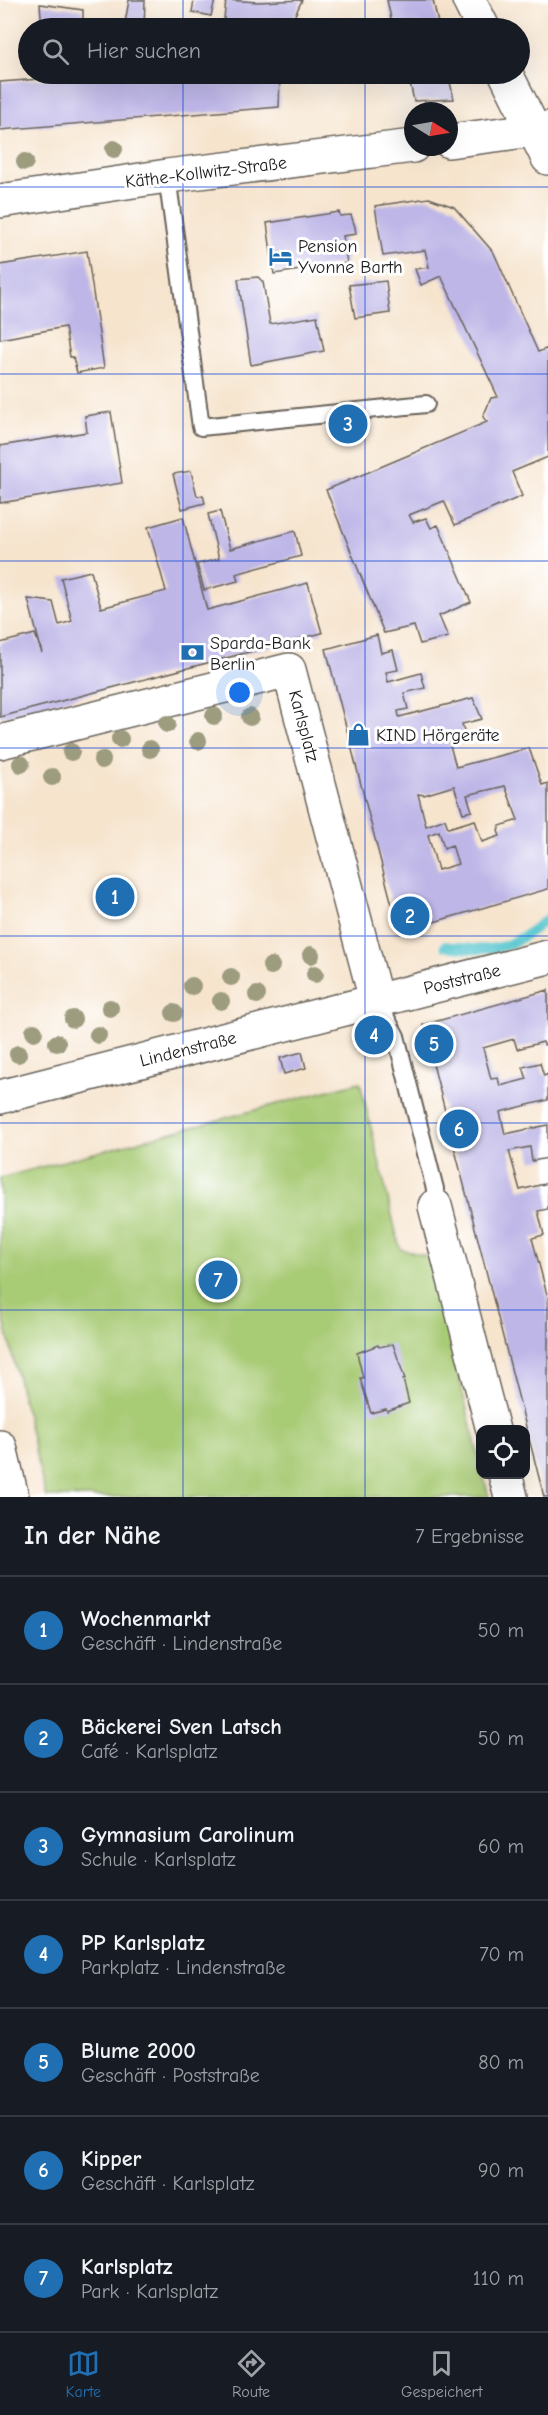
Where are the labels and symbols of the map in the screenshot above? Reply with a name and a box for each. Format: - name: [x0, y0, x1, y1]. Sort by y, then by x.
- north arrow: [404, 102, 458, 156]
- street label: Käthe-Kollwitz-Straße: [124, 152, 288, 193]
- place label: Pension Yvonne Barth: [298, 236, 403, 278]
- hotel icon: Pension Yvonne Barth: [267, 243, 293, 269]
- pin: 3: [328, 402, 368, 446]
- place label: Sparda-Bank Berlin: [210, 633, 311, 675]
- bank icon: Sparda-Bank Berlin: [179, 640, 205, 666]
- your location: [225, 678, 254, 707]
- street label: Karlsplatz: [284, 688, 323, 765]
- shop icon: KIND Hörgeräte: [345, 722, 371, 748]
- place label: KIND Hörgeräte: [376, 725, 500, 746]
- pin: 1: [96, 874, 134, 920]
- pin: 2: [390, 894, 430, 938]
- street label: Poststraße: [421, 960, 503, 999]
- pin: 4: [354, 1012, 394, 1058]
- pin: 5: [414, 1022, 454, 1066]
- street label: Lindenstraße: [138, 1027, 239, 1072]
- pin: 6: [440, 1106, 478, 1152]
- pin: 7: [198, 1258, 238, 1302]

